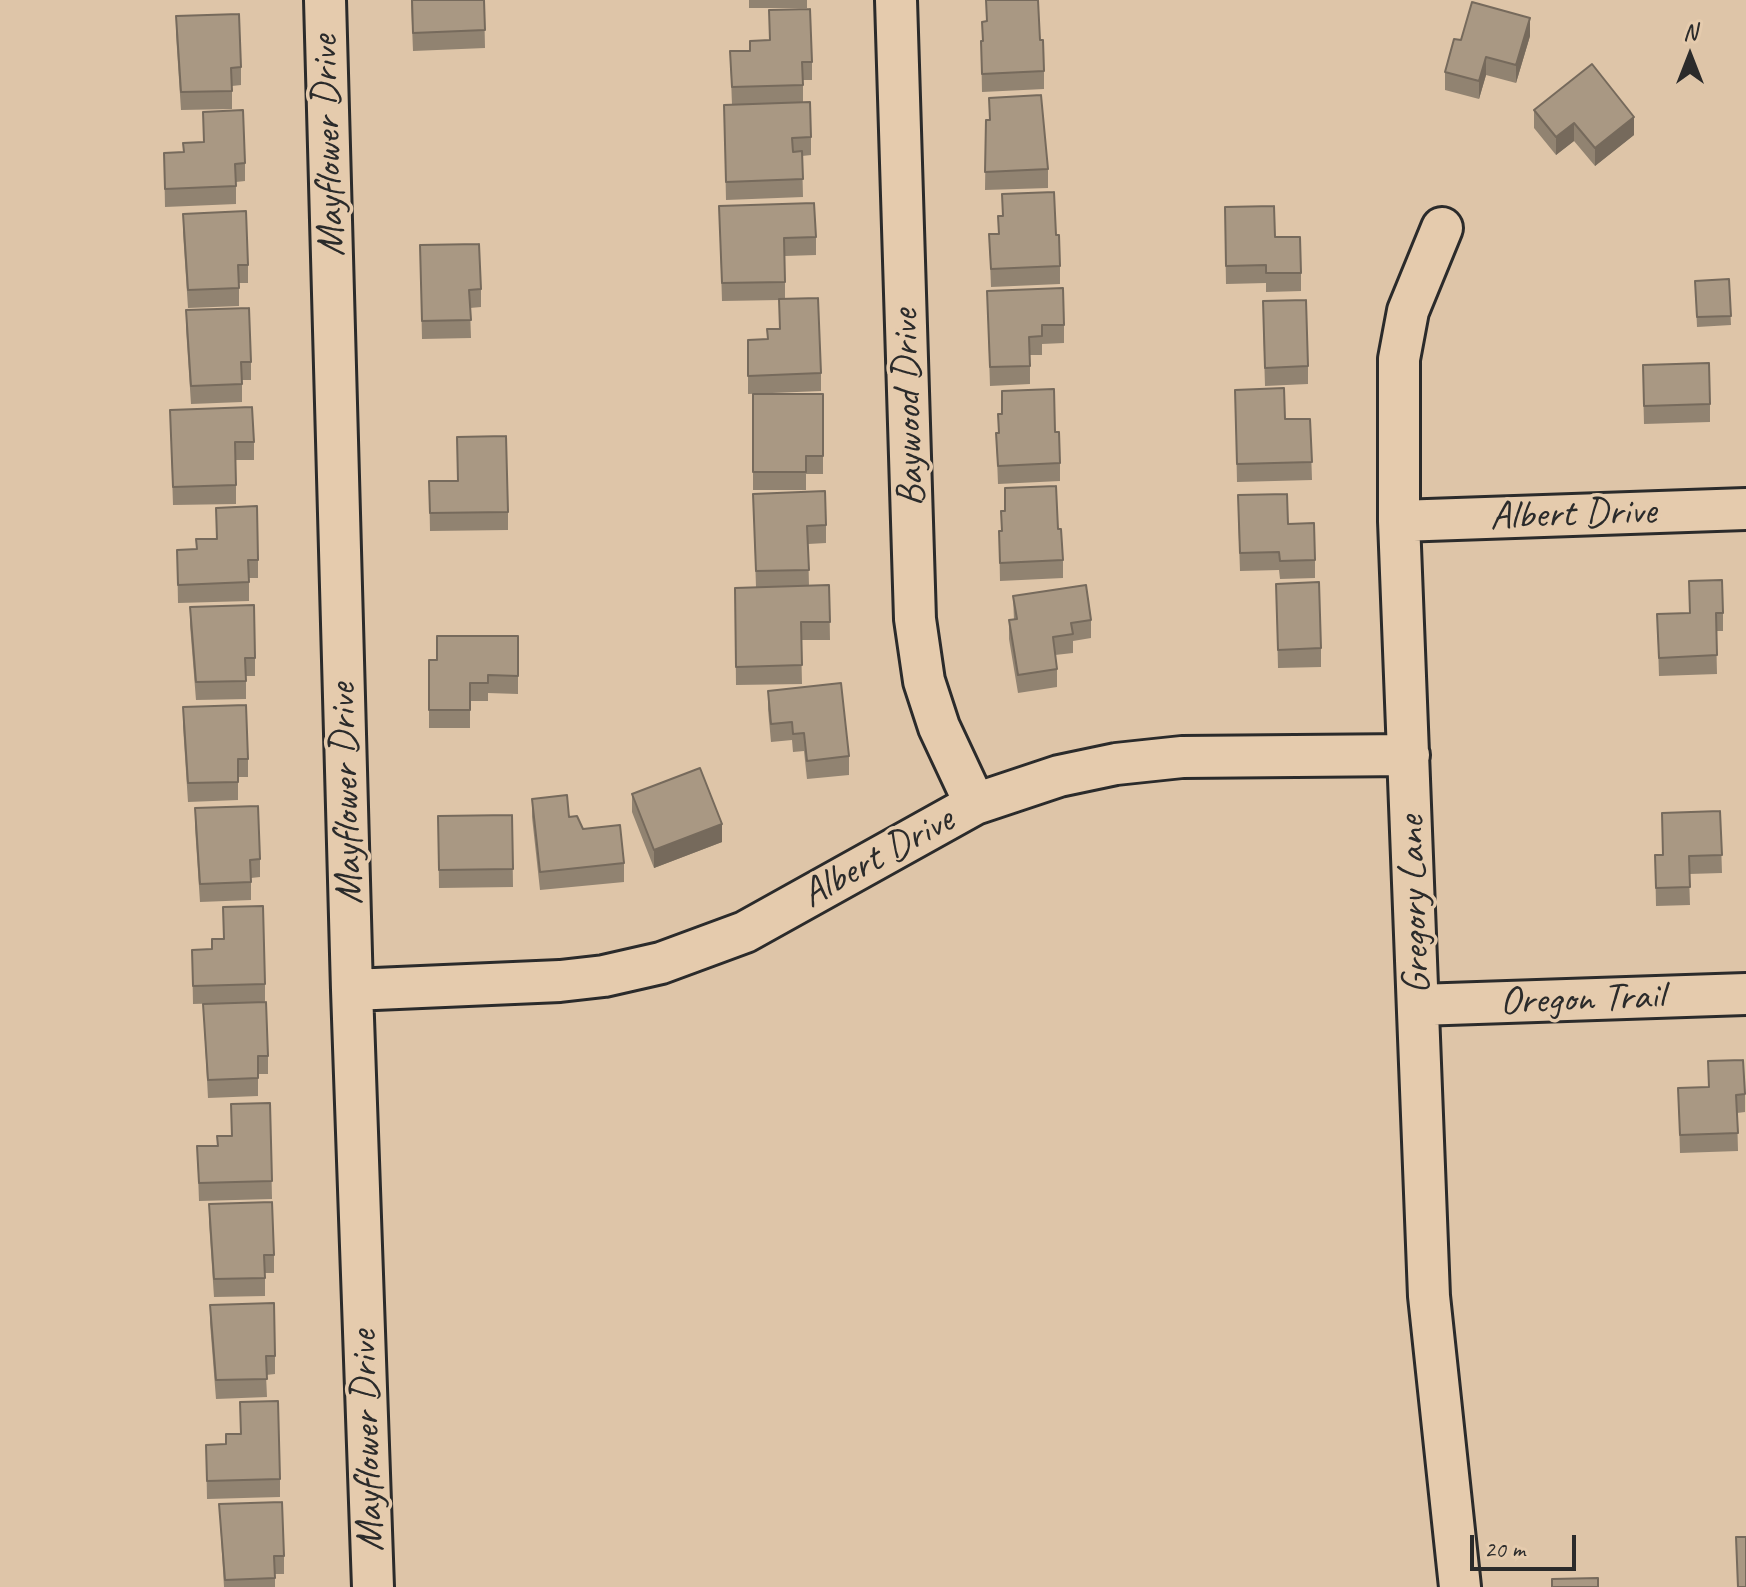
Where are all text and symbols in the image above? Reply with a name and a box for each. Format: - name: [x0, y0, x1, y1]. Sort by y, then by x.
- north arrow: [1650, 16, 1730, 96]
- text: N: [1683, 18, 1697, 46]
- street label: Mayflower Drive: [301, 35, 357, 257]
- street label: Baywood Drive: [882, 309, 936, 507]
- street label: Albert Drive: [1489, 488, 1657, 542]
- street label: Mayflower Drive: [319, 683, 375, 905]
- street label: Albert Drive: [794, 797, 962, 919]
- street label: Gregory Lane: [1388, 815, 1442, 995]
- street label: Oregon Trail: [1499, 973, 1665, 1027]
- street label: Mayflower Drive: [340, 1330, 396, 1552]
- scale bar: [1474, 1519, 1580, 1569]
- text: 20 m: [1484, 1534, 1525, 1564]

